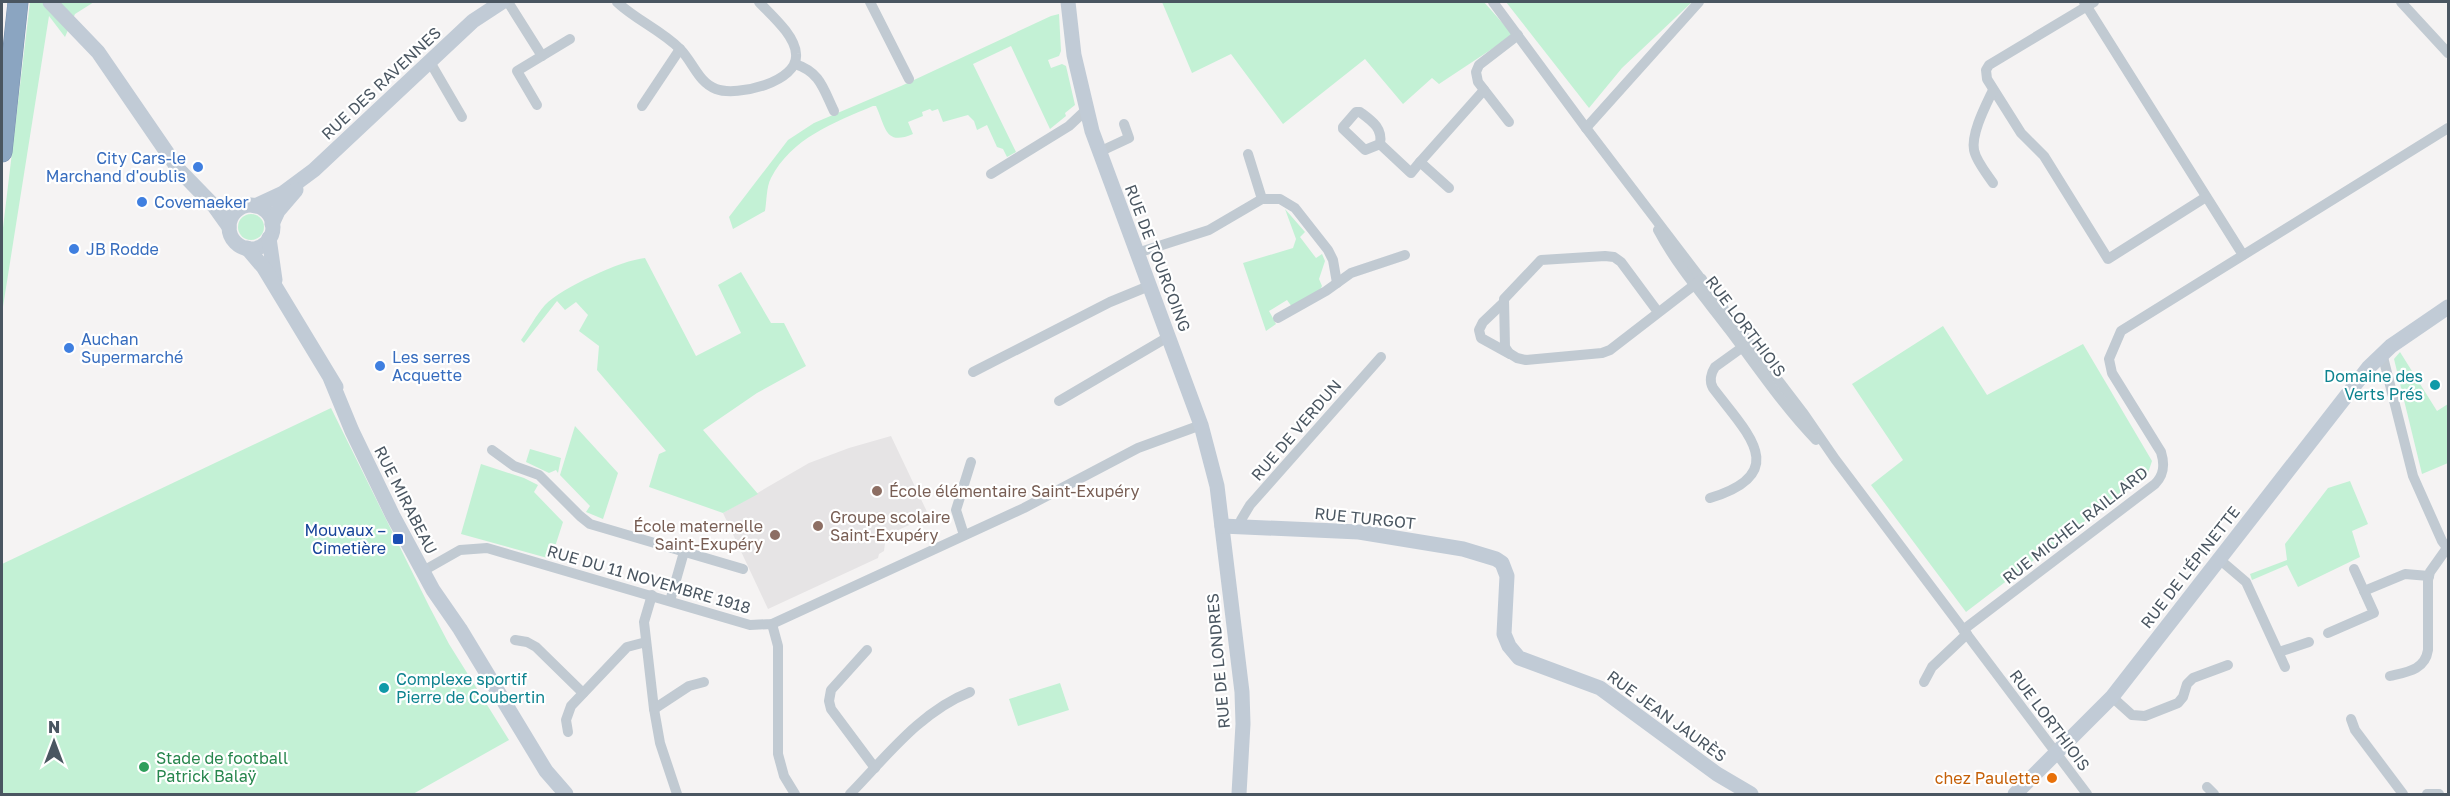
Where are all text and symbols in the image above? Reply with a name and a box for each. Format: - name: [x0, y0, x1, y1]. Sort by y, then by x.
- street label: RUE DES RAVENNES: [317, 22, 445, 144]
- place label: City Cars-le Marchand d'oublis: [46, 148, 186, 186]
- marker: City Cars-le Marchand d'oublis: [191, 160, 205, 174]
- street label: RUE DE TOURCOING: [1121, 181, 1195, 335]
- place label: Covemaeker: [154, 192, 249, 212]
- marker: Covemaeker: [135, 195, 149, 209]
- place label: JB Rodde: [86, 239, 159, 259]
- marker: JB Rodde: [67, 242, 81, 256]
- street label: RUE LORTHIOIS: [1701, 271, 1791, 381]
- place label: Auchan Supermarché: [81, 329, 183, 367]
- marker: Auchan Supermarché: [62, 341, 76, 355]
- place label: Les serres Acquette: [392, 347, 471, 385]
- marker: Les serres Acquette: [373, 359, 387, 373]
- place label: Domaine des Verts Prés: [2324, 366, 2423, 404]
- street label: RUE DE VERDUN: [1247, 375, 1345, 485]
- marker: Domaine des Verts Prés: [2428, 378, 2442, 392]
- street label: RUE MIRABEAU: [370, 442, 442, 558]
- street label: RUE MICHEL RAILLARD: [1998, 462, 2152, 588]
- place label: École élémentaire Saint-Exupéry: [889, 481, 1139, 501]
- marker: École élémentaire Saint-Exupéry: [870, 484, 884, 498]
- street label: RUE DE L'ÉPINETTE: [2136, 502, 2244, 632]
- street label: RUE TURGOT: [1314, 503, 1417, 533]
- place label: Groupe scolaire Saint-Exupéry: [830, 507, 950, 545]
- place label: École maternelle Saint-Exupéry: [633, 516, 763, 554]
- marker: Groupe scolaire Saint-Exupéry: [811, 519, 825, 533]
- place label: Mouvaux – Cimetière: [304, 520, 386, 558]
- marker: École maternelle Saint-Exupéry: [768, 528, 782, 542]
- marker: Mouvaux – Cimetière: [391, 532, 405, 546]
- street label: RUE DU 11 NOVEMBRE 1918: [545, 540, 753, 618]
- street label: RUE DE LONDRES: [1202, 593, 1234, 729]
- street label: RUE LORTHIOIS: [2005, 665, 2095, 775]
- street label: RUE JEAN JAURÈS: [1603, 666, 1731, 766]
- place label: Complexe sportif Pierre de Coubertin: [396, 669, 545, 707]
- marker: Complexe sportif Pierre de Coubertin: [377, 681, 391, 695]
- north arrow: [24, 712, 84, 772]
- text: N: [48, 717, 60, 737]
- place label: Stade de football Patrick Balaÿ: [156, 748, 288, 786]
- marker: Stade de football Patrick Balaÿ: [137, 760, 151, 774]
- place label: chez Paulette: [1935, 768, 2040, 788]
- marker: chez Paulette: [2045, 771, 2059, 785]

